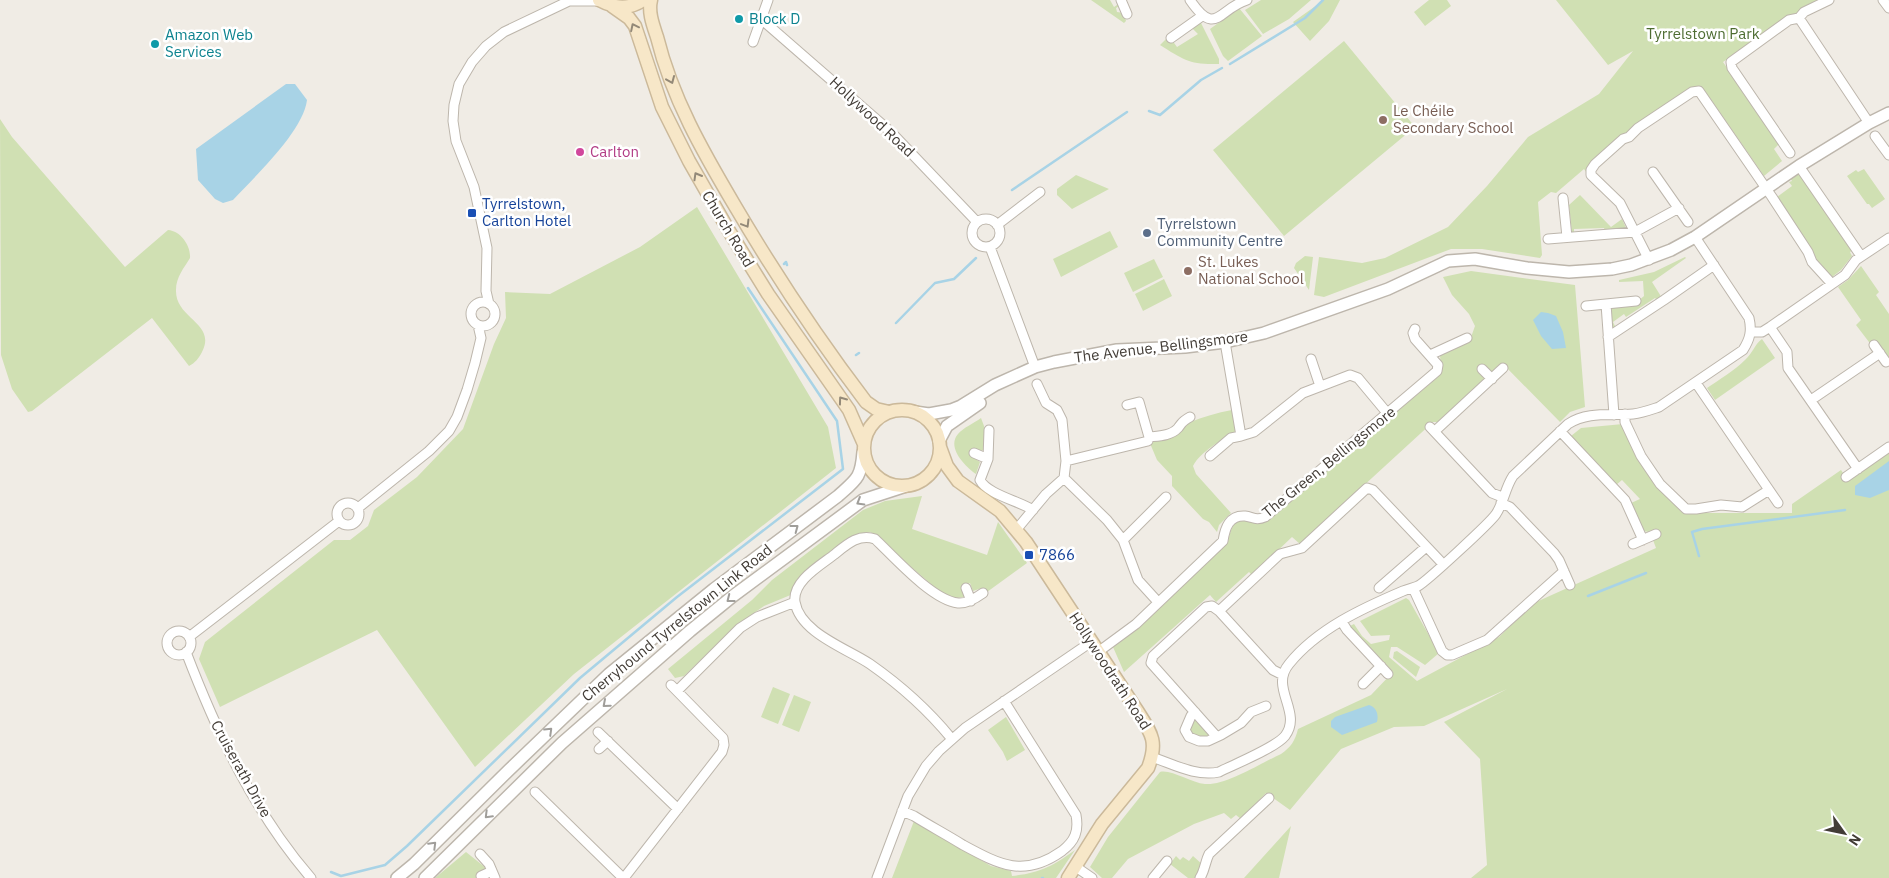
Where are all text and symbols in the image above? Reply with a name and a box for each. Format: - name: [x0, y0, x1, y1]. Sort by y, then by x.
- place label: Block D: [749, 9, 800, 28]
- marker: Block D: [733, 13, 745, 25]
- one-way arrow: [630, 23, 640, 32]
- park label: Tyrrelstown Park: [1646, 24, 1760, 43]
- place label: Amazon Web Services: [165, 25, 253, 61]
- marker: Amazon Web Services: [149, 38, 161, 50]
- street label: Hollywood Road: [826, 72, 919, 161]
- one-way arrow: [665, 76, 675, 84]
- place label: Le Chéile Secondary School: [1393, 101, 1513, 137]
- marker: Le Chéile Secondary School: [1377, 114, 1389, 126]
- place label: Carlton: [590, 142, 639, 161]
- marker: Carlton: [574, 146, 586, 158]
- one-way arrow: [694, 172, 704, 181]
- street label: Church Road: [698, 187, 759, 270]
- place label: Tyrrelstown, Carlton Hotel: [482, 194, 571, 230]
- marker: Tyrrelstown, Carlton Hotel: [466, 207, 478, 219]
- place label: Tyrrelstown Community Centre: [1157, 214, 1283, 250]
- one-way arrow: [739, 219, 749, 228]
- marker: Tyrrelstown Community Centre: [1141, 227, 1153, 239]
- place label: St. Lukes National School: [1198, 252, 1304, 288]
- marker: St. Lukes National School: [1182, 265, 1194, 277]
- street label: The Avenue, Bellingsmore: [1073, 326, 1249, 367]
- one-way arrow: [839, 397, 848, 406]
- street label: The Green, Bellingsmore: [1258, 402, 1399, 521]
- one-way arrow: [857, 496, 866, 506]
- one-way arrow: [789, 525, 799, 534]
- street label: Cherryhound Tyrrelstown Link Road: [578, 540, 776, 705]
- place label: 7866: [1039, 545, 1075, 564]
- marker: 7866: [1023, 549, 1035, 561]
- one-way arrow: [727, 594, 736, 602]
- street label: Hollywoodrath Road: [1065, 608, 1156, 733]
- one-way arrow: [603, 698, 612, 707]
- street label: Cruiserath Drive: [207, 717, 276, 821]
- one-way arrow: [543, 728, 552, 737]
- north arrow: [1819, 808, 1869, 858]
- one-way arrow: [484, 809, 493, 818]
- text: N: [1845, 831, 1865, 849]
- one-way arrow: [427, 842, 436, 851]

